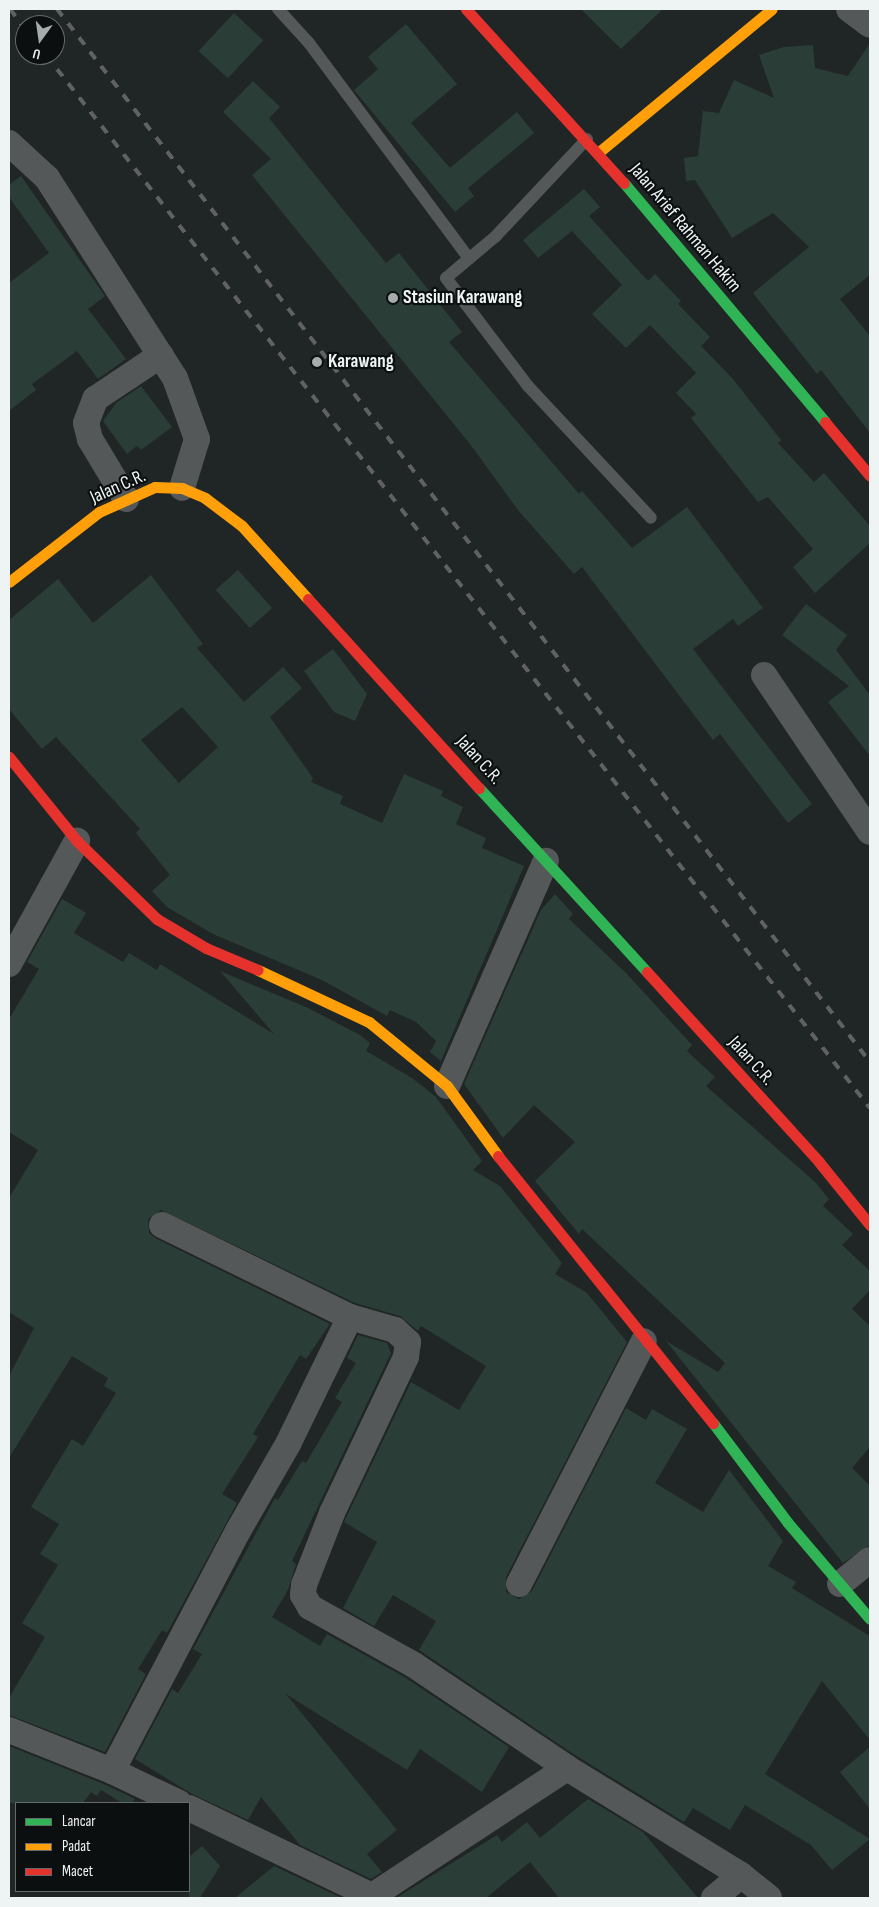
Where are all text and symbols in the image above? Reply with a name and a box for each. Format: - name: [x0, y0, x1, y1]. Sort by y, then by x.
- north arrow: [15, 15, 65, 65]
- text: U: [31, 45, 42, 63]
- street label: Jalan Arief Rahman Hakim: [624, 159, 746, 297]
- place label: Stasiun Karawang: [403, 287, 522, 309]
- marker: Stasiun Karawang: [387, 292, 399, 304]
- place label: Karawang: [328, 351, 394, 373]
- marker: Karawang: [310, 355, 324, 369]
- street label: Jalan C.R.: [87, 465, 149, 509]
- street label: Jalan C.R.: [451, 731, 507, 789]
- street label: Jalan C.R.: [723, 1032, 779, 1090]
- legend: [15, 1802, 190, 1892]
- text: Lancar: [62, 1812, 96, 1831]
- text: Padat: [62, 1837, 91, 1856]
- text: Macet: [62, 1862, 93, 1881]

